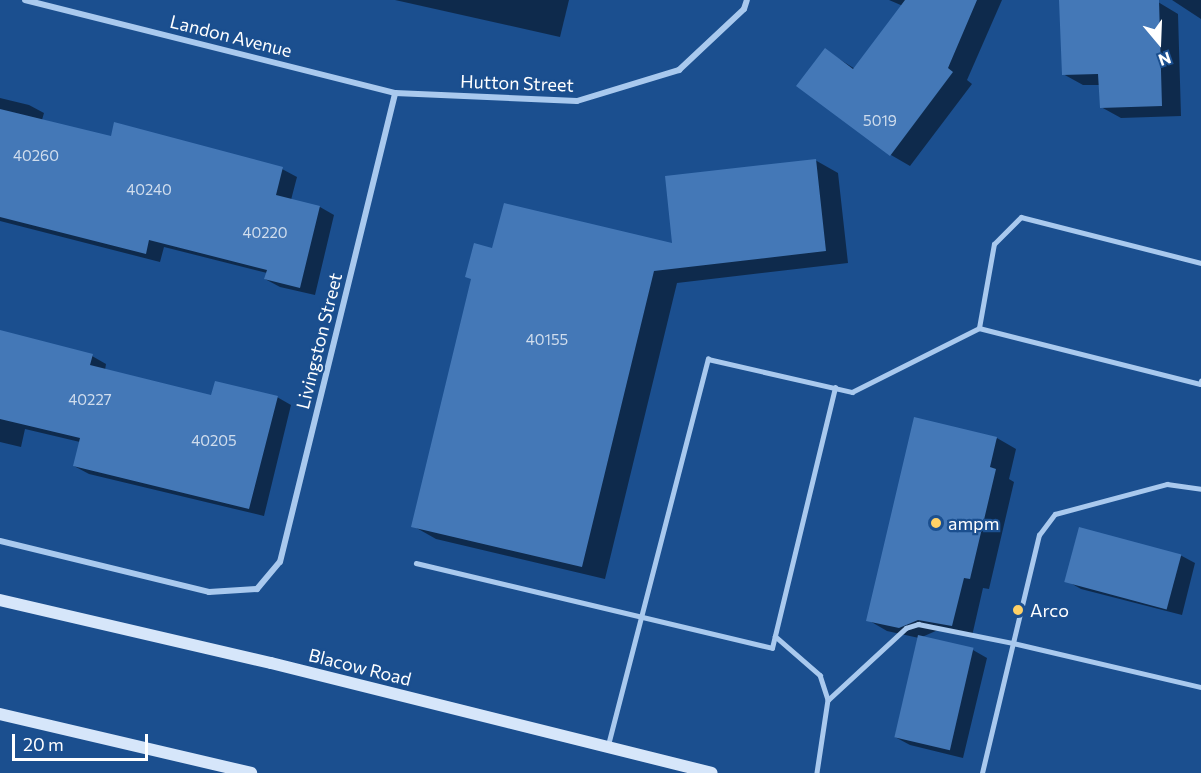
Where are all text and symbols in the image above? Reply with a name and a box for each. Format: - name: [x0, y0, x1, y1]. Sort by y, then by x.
- street label: Landon Avenue: [168, 10, 294, 62]
- north arrow: [1129, 12, 1189, 72]
- text: N: [1156, 49, 1174, 70]
- street label: Hutton Street: [460, 70, 574, 96]
- house number: 5019: [863, 112, 897, 130]
- house number: 40260: [13, 147, 59, 165]
- house number: 40240: [126, 181, 172, 199]
- house number: 40220: [242, 224, 288, 242]
- street label: Livingston Street: [292, 271, 346, 411]
- house number: 40155: [526, 331, 568, 349]
- house number: 40227: [68, 391, 112, 409]
- house number: 40205: [191, 432, 237, 450]
- place label: ampm: [948, 512, 999, 534]
- marker: ampm: [929, 516, 943, 530]
- place label: Arco: [1030, 599, 1069, 621]
- marker: Arco: [1011, 603, 1025, 617]
- street label: Blacow Road: [307, 644, 413, 690]
- scale bar: [15, 722, 152, 760]
- text: 20 m: [23, 733, 64, 755]

